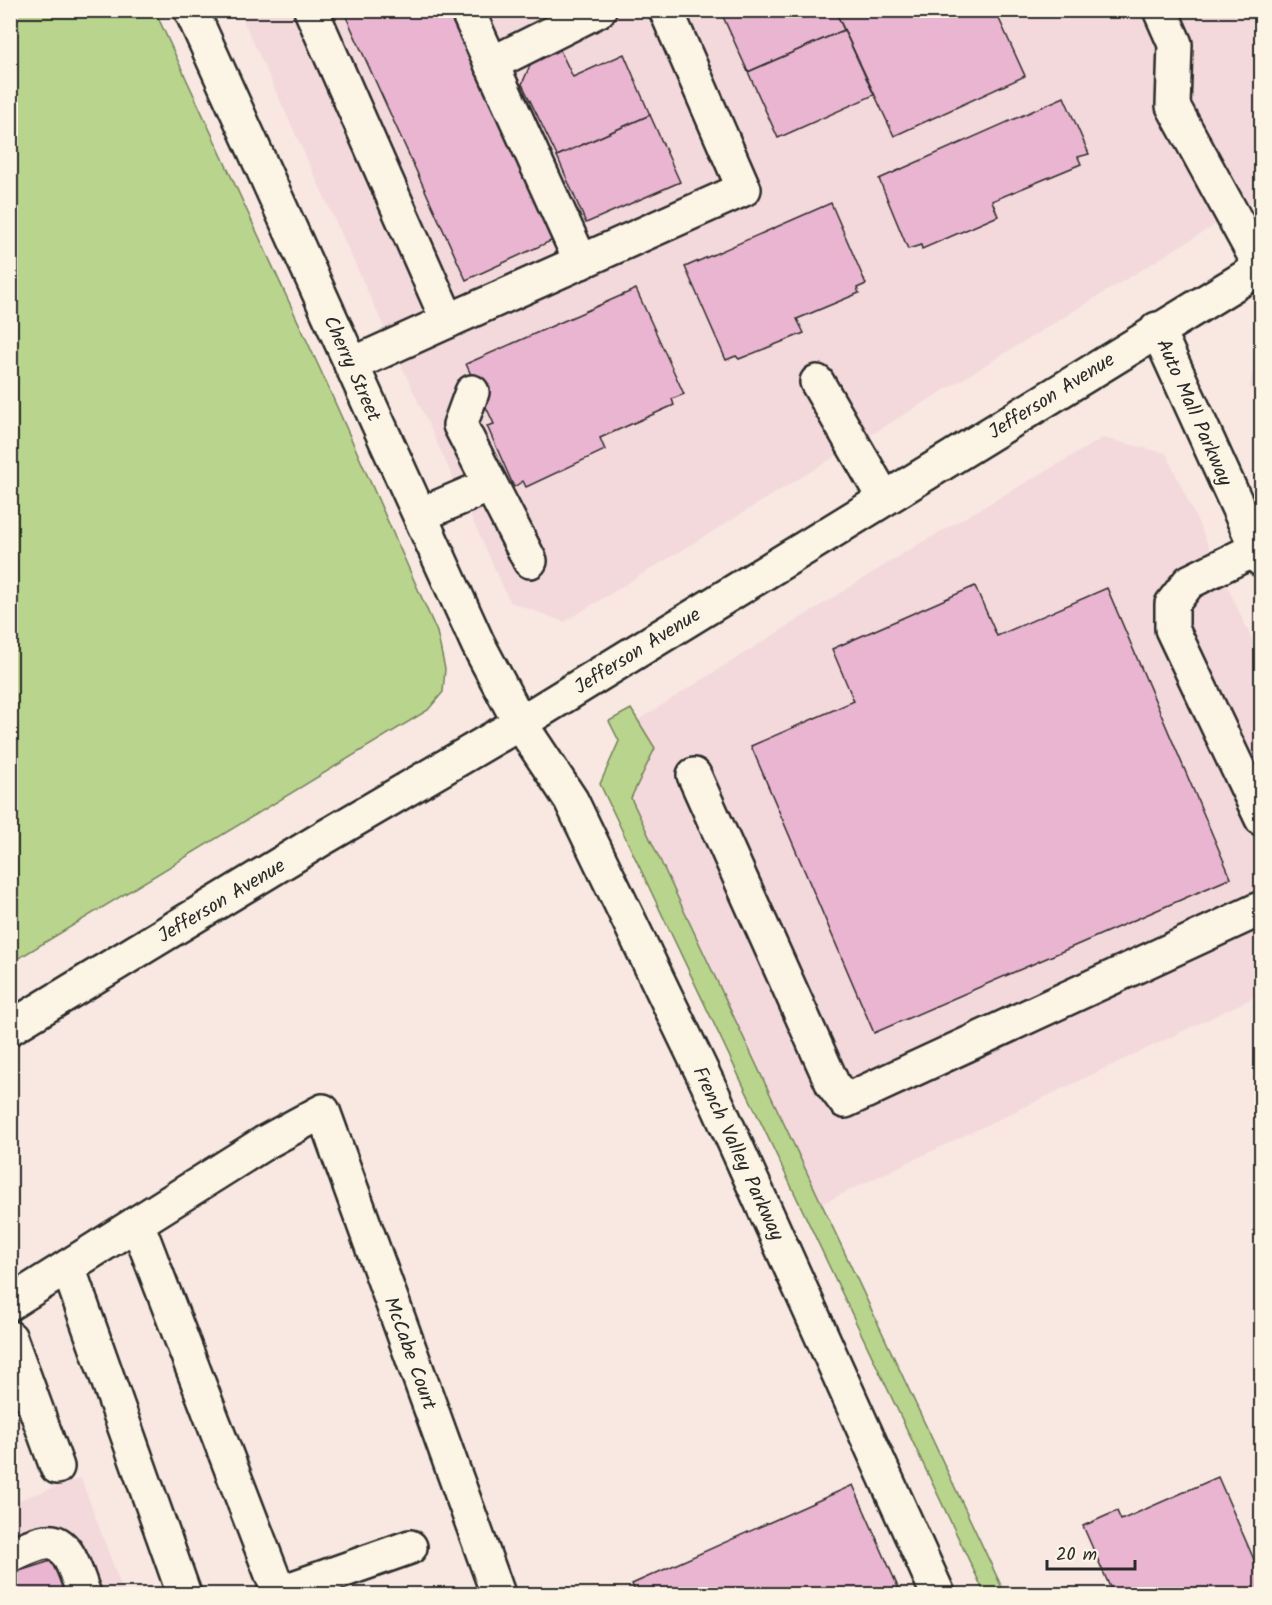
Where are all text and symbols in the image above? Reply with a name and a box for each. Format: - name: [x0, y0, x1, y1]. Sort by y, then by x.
- street label: Cherry Street: [314, 311, 389, 427]
- street label: Auto Mall Parkway: [1146, 334, 1240, 492]
- street label: Jefferson Avenue: [982, 345, 1122, 448]
- street label: Jefferson Avenue: [568, 600, 708, 703]
- street label: Jefferson Avenue: [152, 851, 292, 953]
- street label: French Valley Parkway: [683, 1061, 792, 1247]
- street label: McCabe Court: [374, 1292, 445, 1415]
- scale bar: [1047, 1533, 1136, 1571]
- text: 20 m: [1056, 1541, 1097, 1570]

